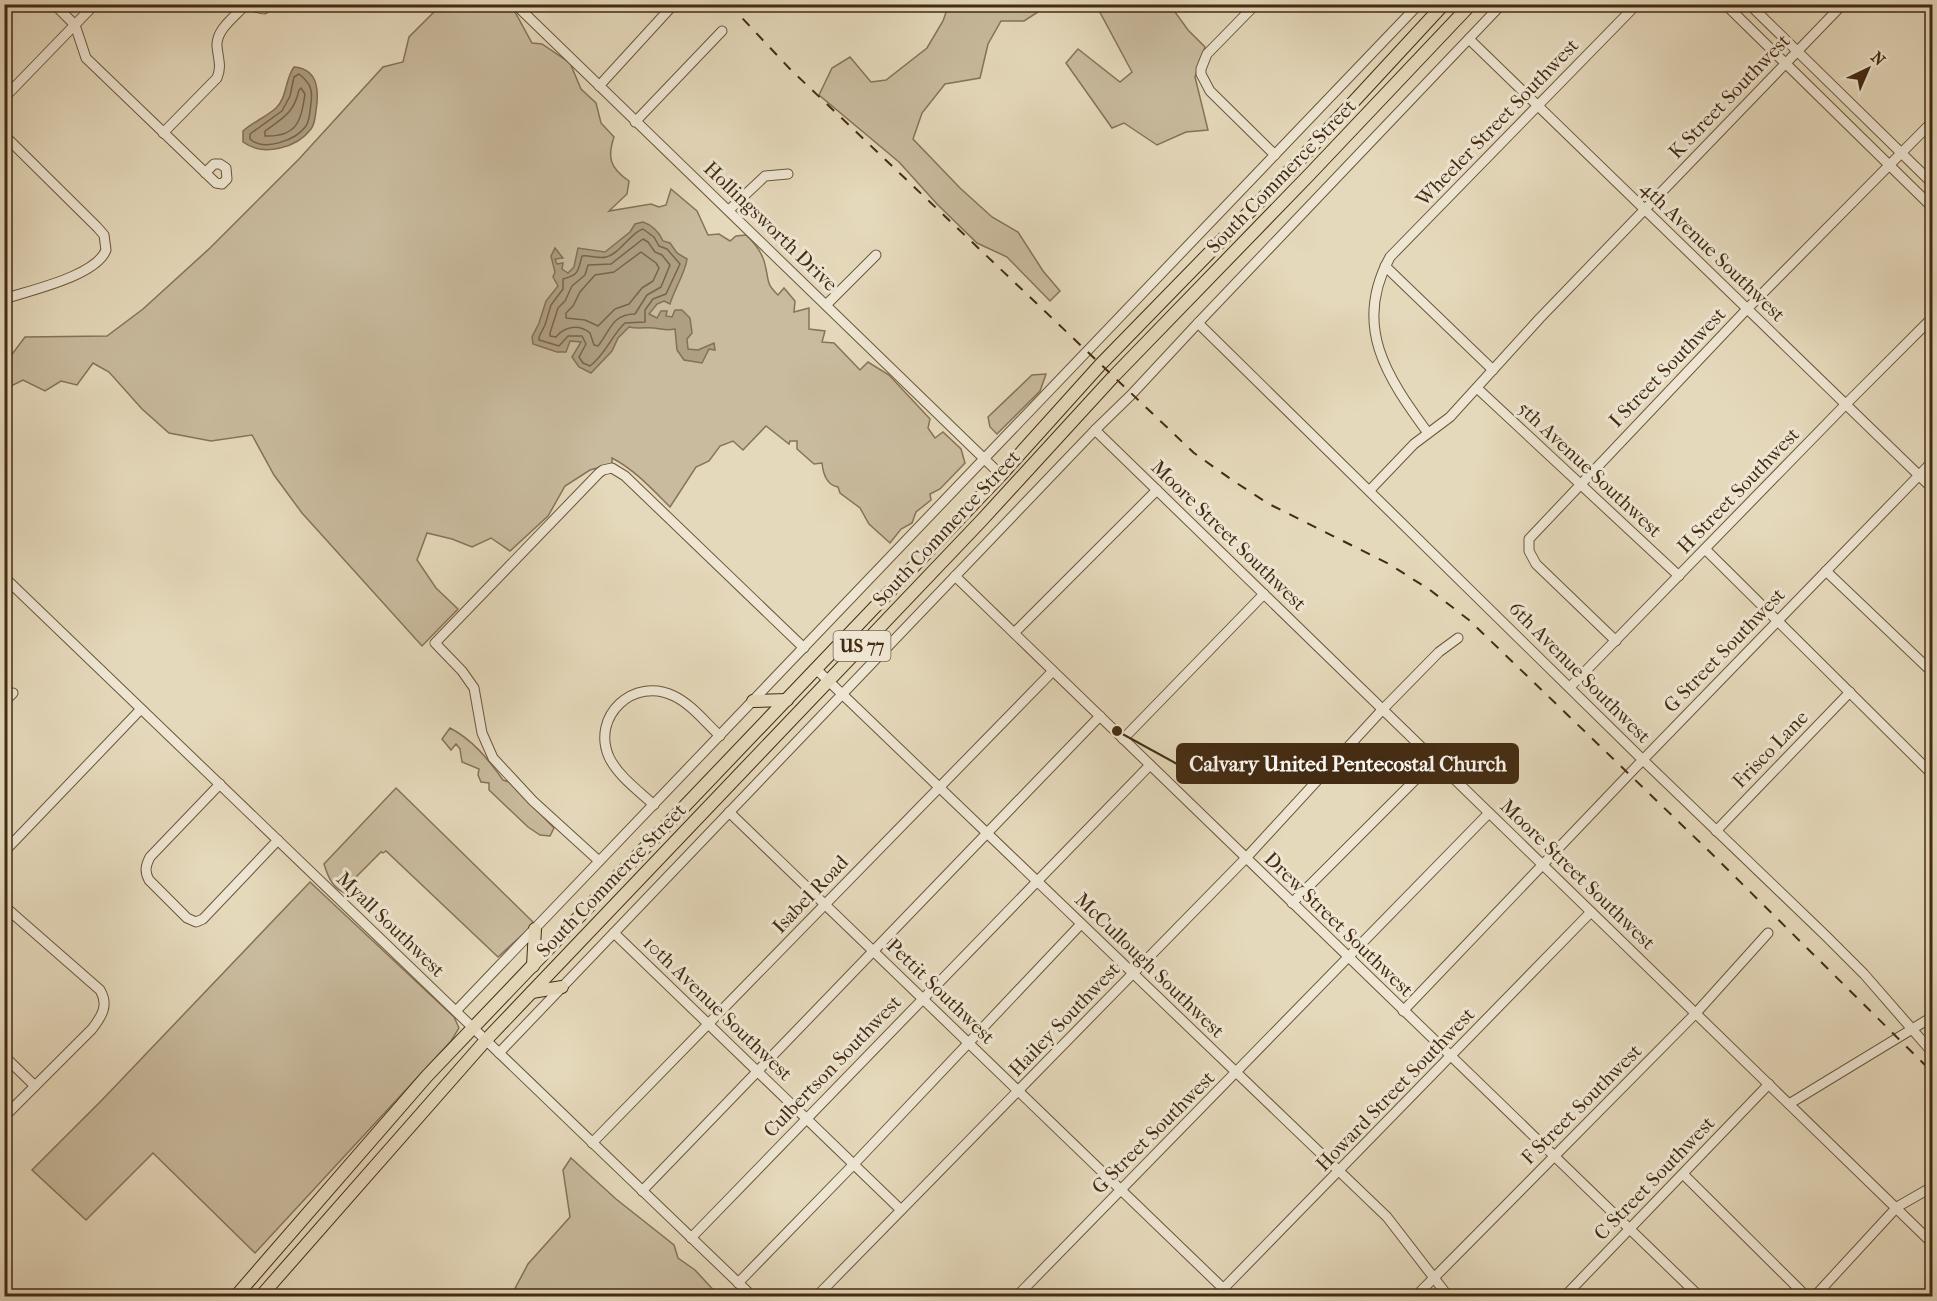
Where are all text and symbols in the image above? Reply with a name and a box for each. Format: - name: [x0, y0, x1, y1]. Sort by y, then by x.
- street label: K Street Southwest: [1664, 29, 1795, 163]
- street label: Wheeler Street Southwest: [1411, 34, 1583, 212]
- north arrow: [1838, 39, 1898, 99]
- text: N: [1867, 48, 1890, 70]
- street label: South Commerce Street: [1202, 95, 1361, 258]
- street label: Hollingsworth Drive: [699, 157, 842, 296]
- street label: 4th Avenue Southwest: [1636, 176, 1790, 326]
- street label: I Street Southwest: [1604, 303, 1730, 432]
- street label: 5th Avenue Southwest: [1513, 397, 1666, 542]
- street label: H Street Southwest: [1673, 423, 1804, 558]
- street label: South Commerce Street: [868, 446, 1025, 611]
- street label: Moore Street Southwest: [1146, 455, 1311, 615]
- street label: G Street Southwest: [1659, 583, 1790, 717]
- street label: 6th Avenue Southwest: [1504, 597, 1655, 748]
- road number: US 77: [834, 631, 890, 661]
- street label: Frisco Lane: [1728, 706, 1813, 793]
- callout: Calvary United Pentecostal Church: [1177, 744, 1518, 783]
- text: Calvary United Pentecostal Church: [1189, 752, 1507, 776]
- street label: Moore Street Southwest: [1495, 794, 1660, 954]
- street label: South Commerce Street: [532, 799, 691, 962]
- street label: Drew Street Southwest: [1259, 847, 1418, 1001]
- street label: Isabel Road: [768, 850, 854, 938]
- street label: Myall Southwest: [332, 867, 449, 982]
- street label: McCullough Southwest: [1070, 888, 1229, 1043]
- street label: 10th Avenue Southwest: [638, 931, 797, 1085]
- street label: Pettit Southwest: [882, 934, 1000, 1049]
- street label: Hailey Southwest: [1004, 958, 1124, 1081]
- street label: Culbertson Southwest: [759, 991, 906, 1142]
- street label: Howard Street Southwest: [1311, 1003, 1479, 1176]
- street label: F Street Southwest: [1516, 1039, 1646, 1169]
- street label: G Street Southwest: [1087, 1066, 1219, 1198]
- street label: C Street Southwest: [1589, 1112, 1719, 1245]

